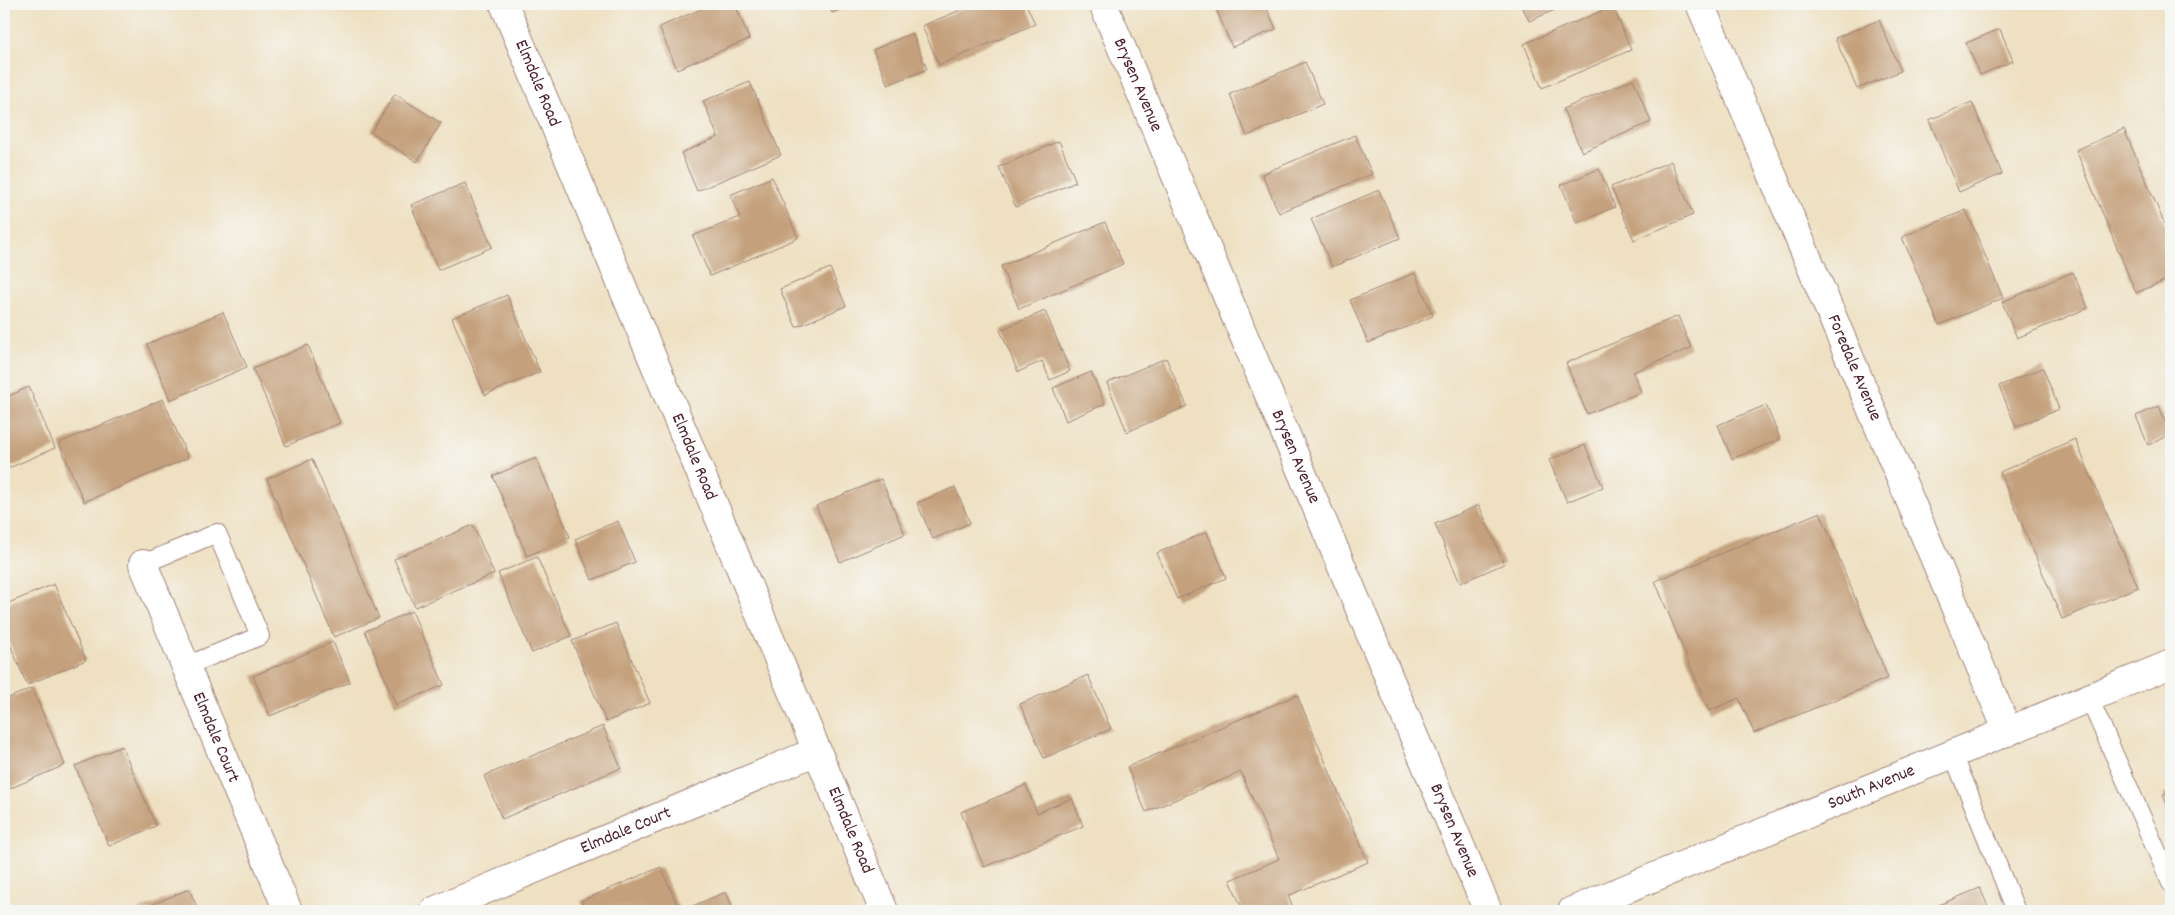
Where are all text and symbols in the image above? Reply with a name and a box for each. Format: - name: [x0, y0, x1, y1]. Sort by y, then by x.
- street label: Brysen Avenue: [1106, 34, 1168, 136]
- street label: Elmdale Road: [508, 36, 567, 130]
- street label: Foredale Avenue: [1820, 311, 1888, 425]
- street label: Brysen Avenue: [1264, 406, 1326, 508]
- street label: Elmdale Road: [664, 410, 723, 504]
- street label: Elmdale Court: [185, 688, 246, 787]
- street label: South Avenue: [1824, 758, 1919, 817]
- street label: Brysen Avenue: [1423, 780, 1485, 881]
- street label: Elmdale Road: [821, 783, 880, 878]
- street label: Elmdale Court: [577, 801, 675, 861]

